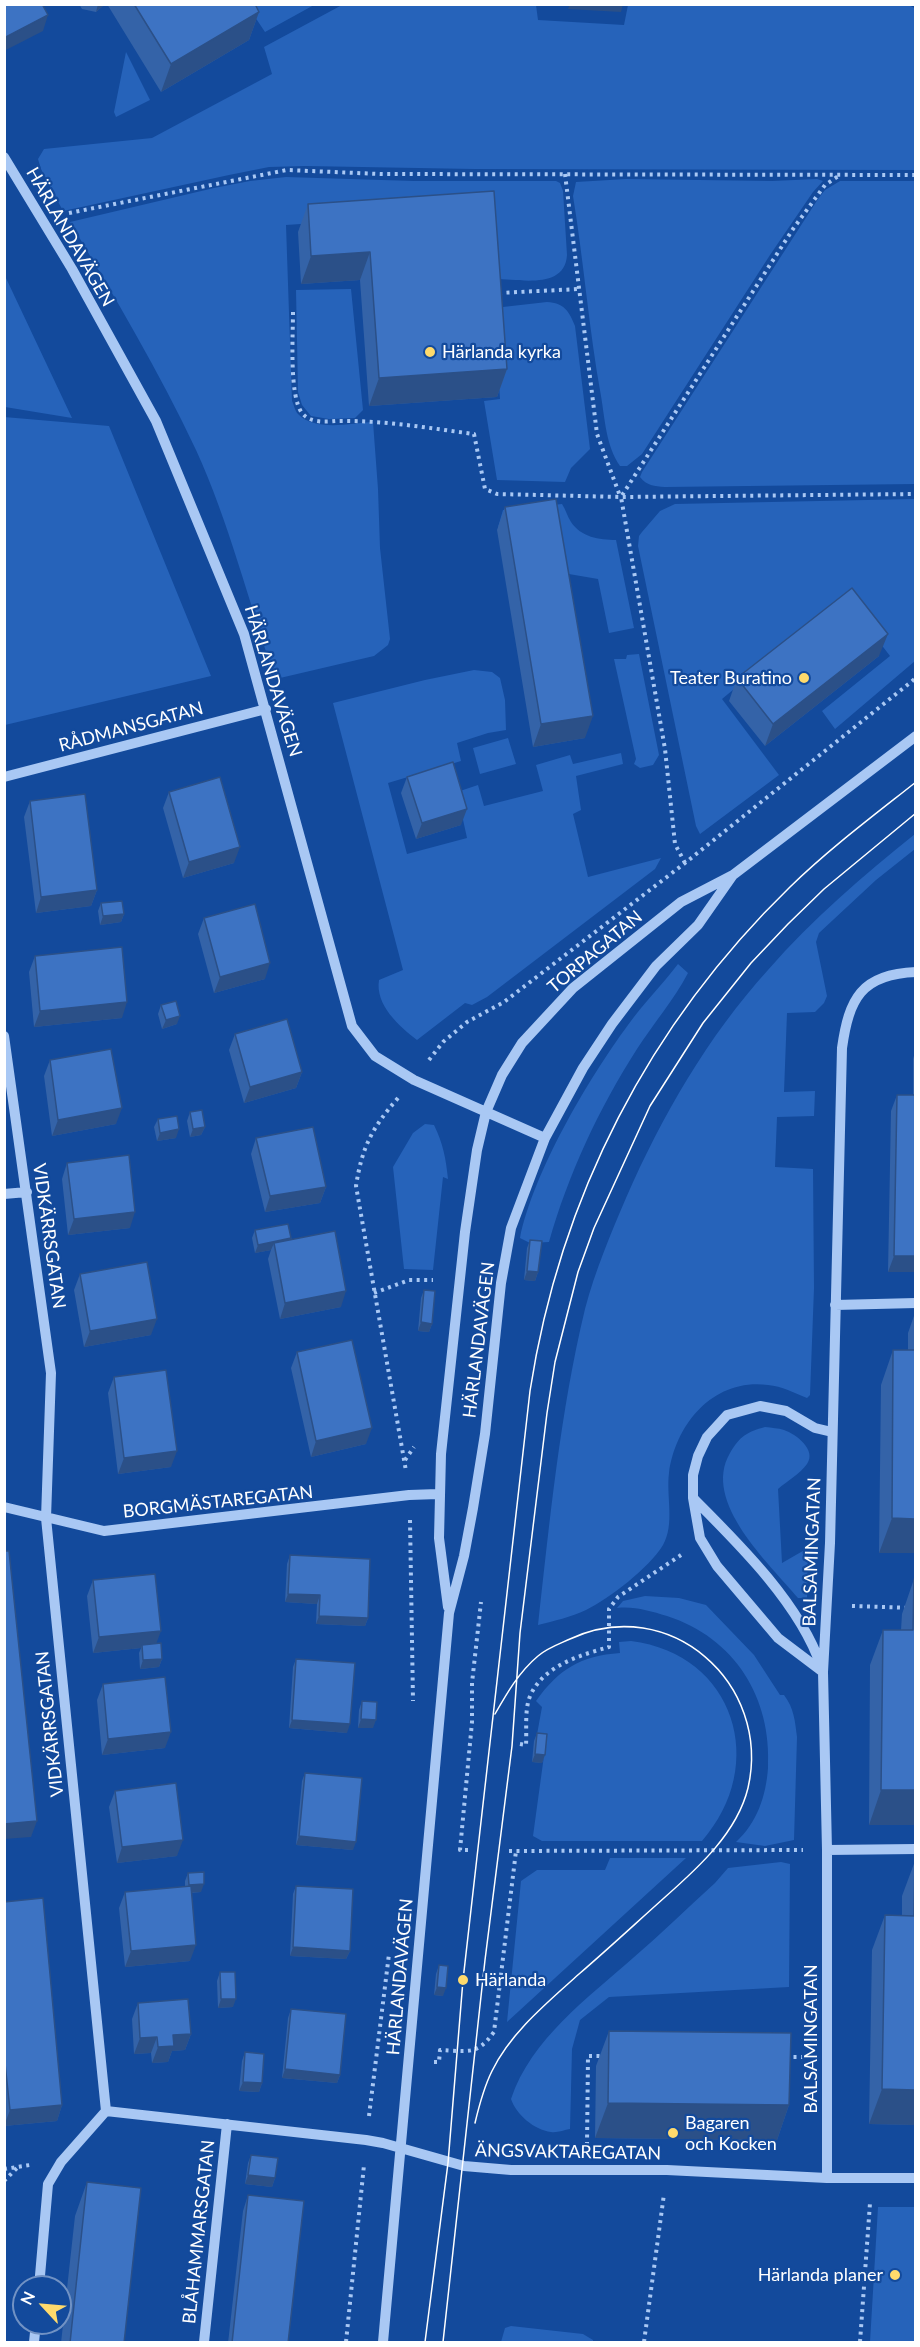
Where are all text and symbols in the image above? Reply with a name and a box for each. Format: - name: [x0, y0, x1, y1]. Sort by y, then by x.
- street label: HÄRLANDAVÄGEN: [21, 163, 119, 311]
- place label: Härlanda kyrka: [442, 341, 561, 363]
- marker: Härlanda kyrka: [423, 345, 437, 359]
- street label: HÄRLANDAVÄGEN: [240, 603, 306, 759]
- place label: Teater Buratino: [670, 667, 792, 689]
- marker: Teater Buratino: [797, 671, 811, 685]
- street label: RÅDMANSGATAN: [56, 697, 206, 757]
- street label: TORPAGATAN: [543, 906, 647, 998]
- street label: VIDKÄRRSGATAN: [28, 1162, 70, 1310]
- street label: HÄRLANDAVÄGEN: [459, 1261, 499, 1419]
- street label: BALSAMINGATAN: [799, 1477, 825, 1627]
- street label: BORGMÄSTAREGATAN: [122, 1481, 314, 1523]
- street label: VIDKÄRRSGATAN: [32, 1650, 68, 1798]
- street label: HÄRLANDAVÄGEN: [382, 1898, 418, 2056]
- street label: BALSAMINGATAN: [800, 1964, 822, 2114]
- place label: Härlanda: [475, 1969, 546, 1991]
- marker: Härlanda: [456, 1973, 470, 1987]
- place label: Bagaren och Kocken: [685, 2112, 777, 2154]
- marker: Bagaren och Kocken: [666, 2126, 680, 2140]
- street label: BLÅHAMMARSGATAN: [179, 2139, 219, 2325]
- street label: ÄNGSVAKTAREGATAN: [475, 2140, 661, 2164]
- place label: Härlanda planer: [758, 2264, 883, 2286]
- marker: Härlanda planer: [888, 2268, 902, 2282]
- north arrow: [12, 2275, 72, 2335]
- text: N: [16, 2288, 38, 2307]

